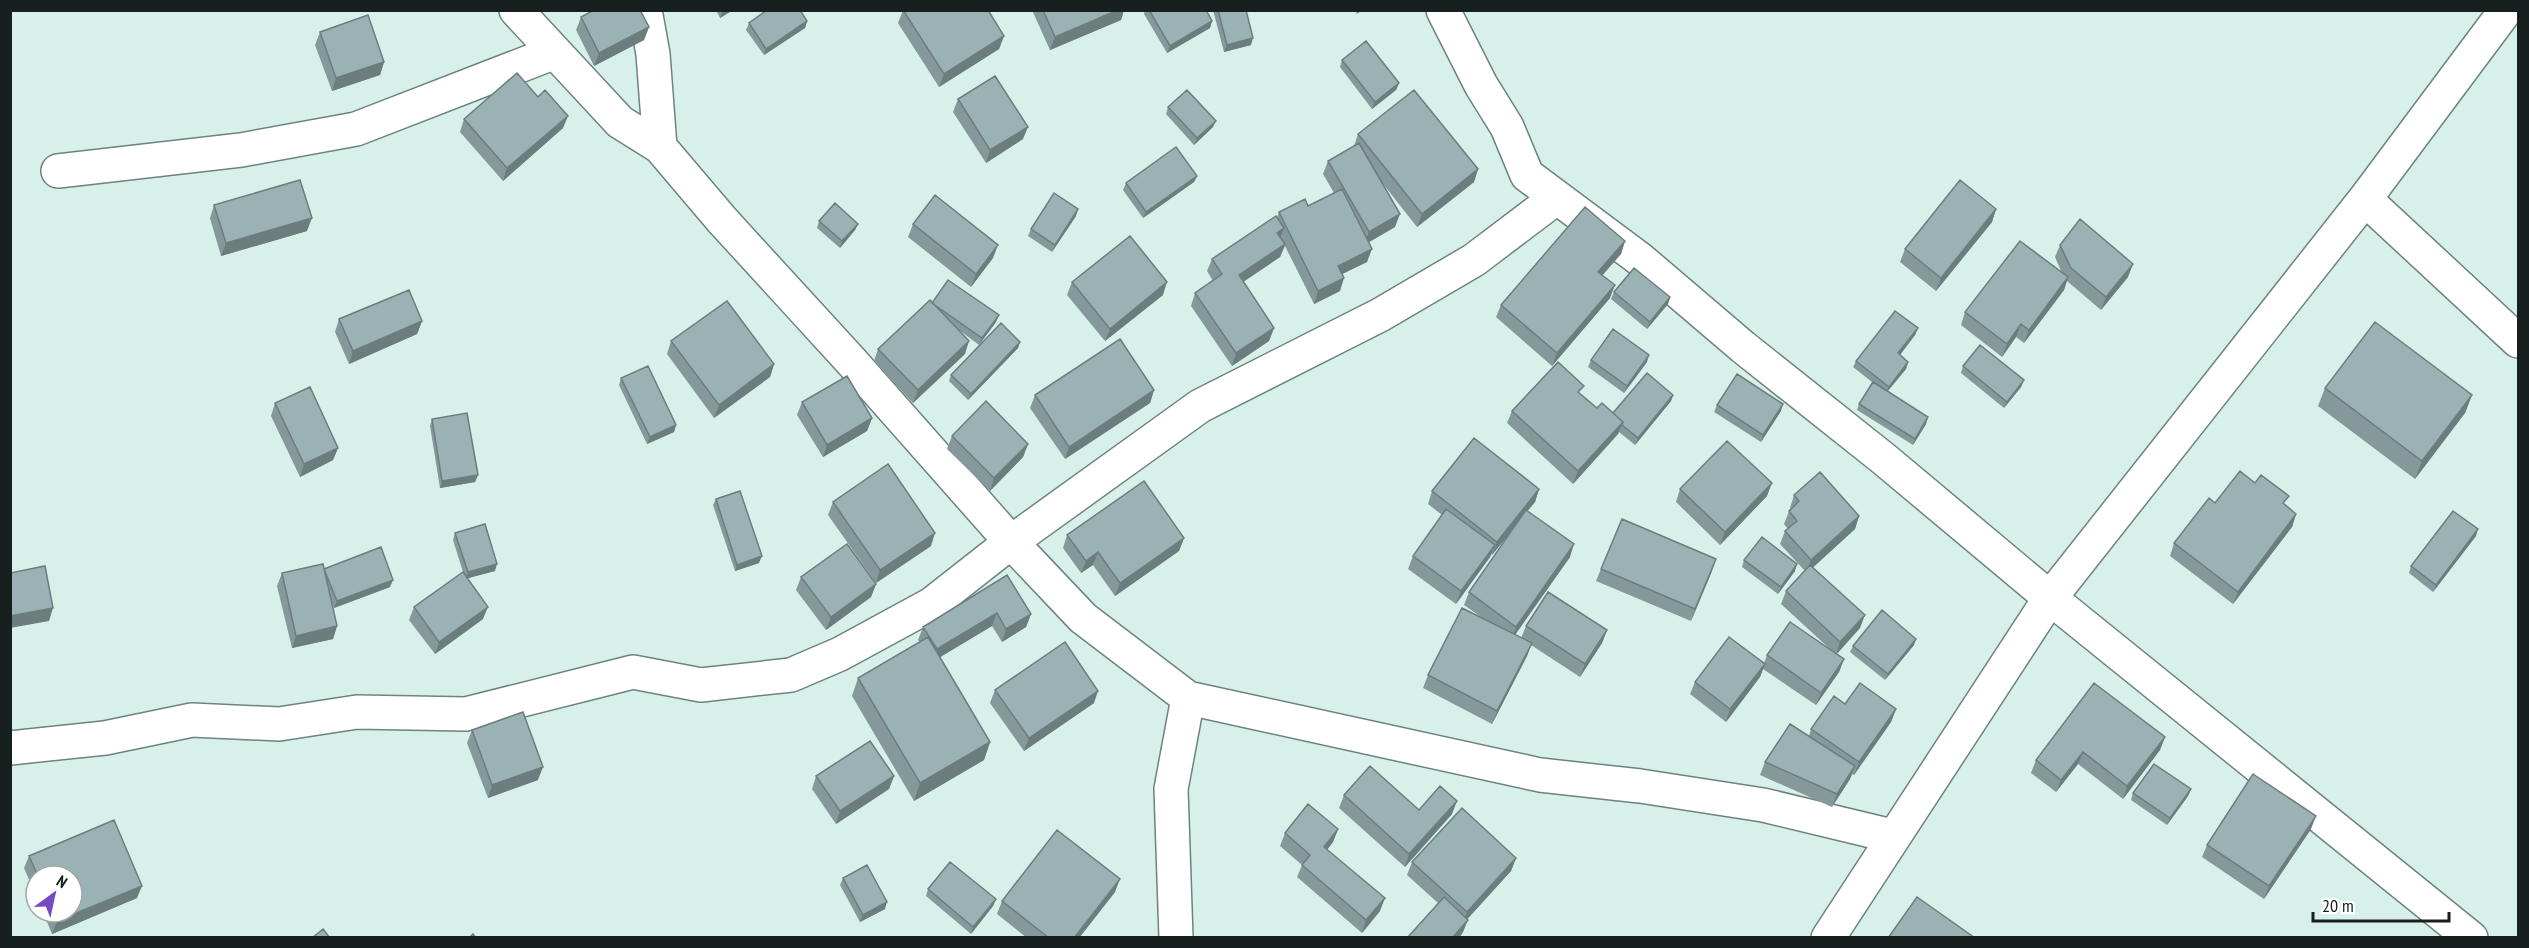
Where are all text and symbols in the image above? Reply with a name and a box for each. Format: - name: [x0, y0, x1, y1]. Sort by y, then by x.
- north arrow: [24, 864, 84, 924]
- text: N: [53, 871, 71, 892]
- scale bar: [2313, 885, 2450, 923]
- text: 20 m: [2322, 894, 2354, 917]

